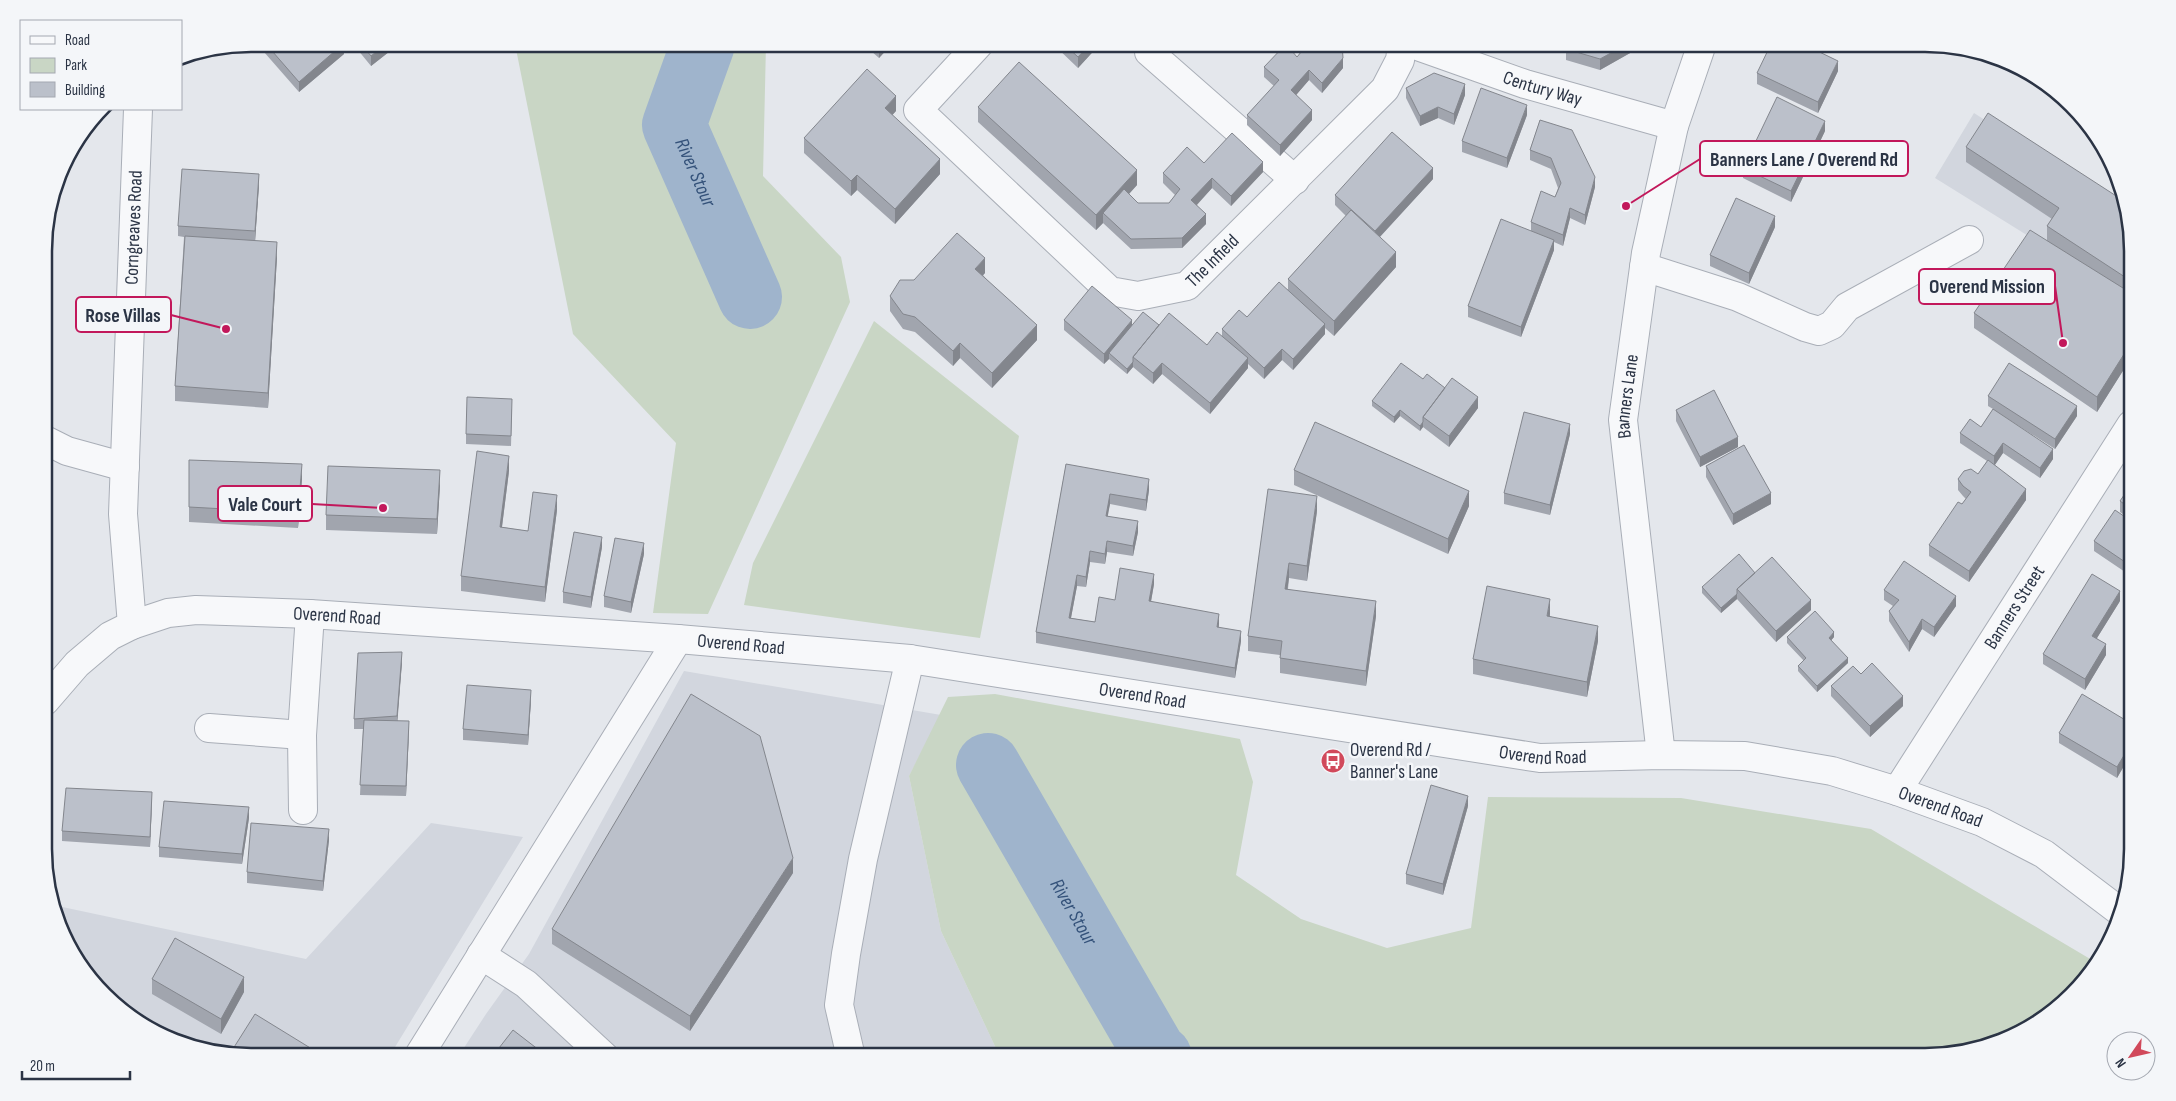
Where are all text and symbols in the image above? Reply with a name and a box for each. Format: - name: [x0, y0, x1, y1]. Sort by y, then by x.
- legend: [20, 20, 182, 110]
- text: Road: [65, 31, 90, 50]
- text: Park: [65, 56, 87, 75]
- street label: Century Way: [1500, 66, 1585, 111]
- text: Building: [65, 81, 105, 100]
- water label: River Stour: [669, 134, 721, 212]
- callout: Banners Lane / Overend Rd: [1700, 141, 1908, 176]
- text: Banners Lane / Overend Rd: [1710, 148, 1898, 172]
- street label: Corngreaves Road: [120, 170, 147, 285]
- street label: The Infield: [1181, 229, 1244, 292]
- callout: Overend Mission: [1919, 269, 2055, 304]
- text: Overend Mission: [1929, 275, 2045, 299]
- callout: Rose Villas: [76, 297, 171, 332]
- text: Rose Villas: [85, 304, 161, 328]
- street label: Banners Lane: [1611, 353, 1643, 440]
- callout: Vale Court: [218, 486, 312, 521]
- text: Vale Court: [228, 493, 302, 517]
- street label: Banners Street: [1979, 561, 2050, 654]
- street label: Overend Road: [293, 602, 382, 630]
- street label: Overend Road: [696, 629, 786, 660]
- street label: Overend Road: [1097, 677, 1188, 714]
- place label: Overend Rd / Banner's Lane: [1350, 739, 1438, 784]
- street label: Overend Road: [1497, 740, 1587, 770]
- bus stop icon: Overend Rd / Banner's Lane: [1320, 748, 1346, 774]
- street label: Overend Road: [1895, 781, 1986, 833]
- water label: River Stour: [1045, 875, 1103, 951]
- north arrow: [2106, 1031, 2156, 1081]
- scale bar: [22, 1048, 130, 1080]
- text: N: [2111, 1055, 2130, 1071]
- text: 20 m: [30, 1057, 55, 1076]

